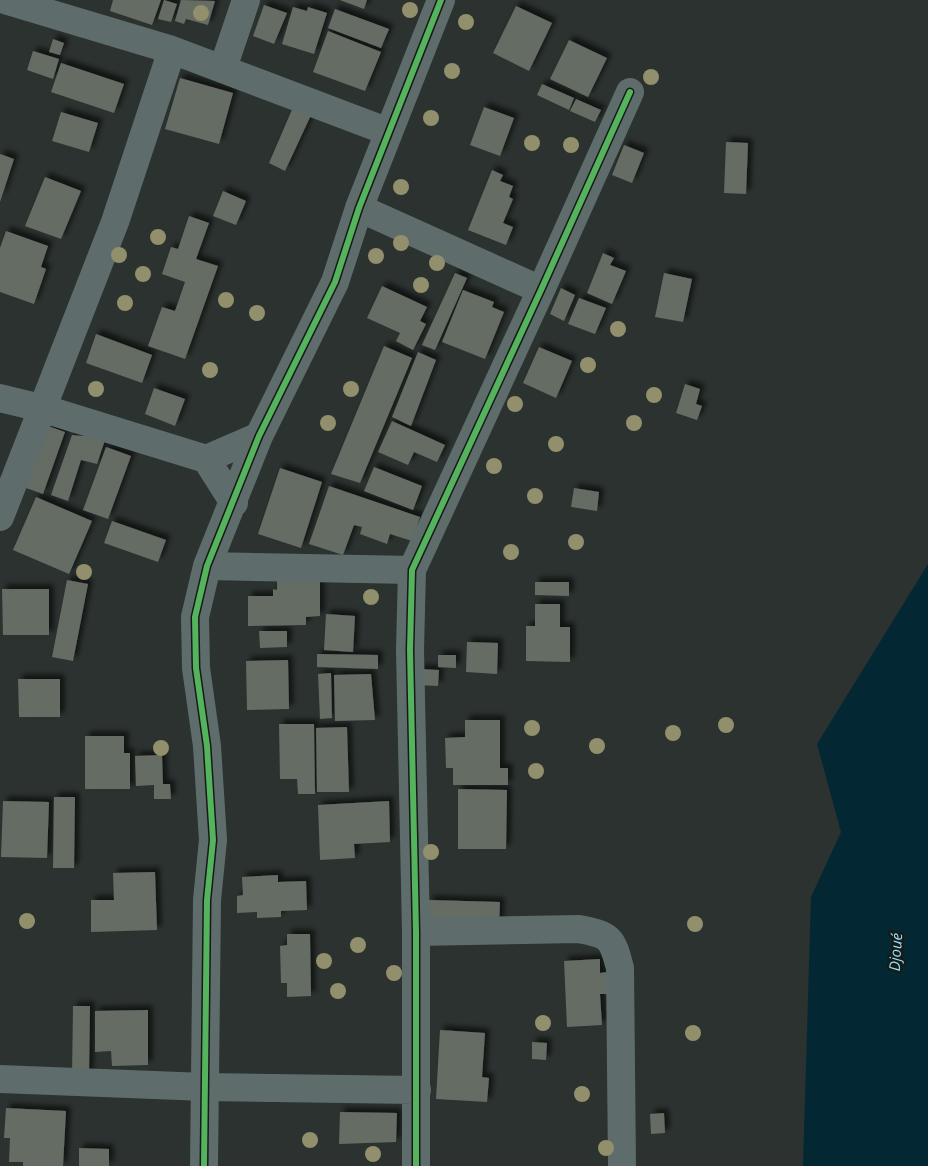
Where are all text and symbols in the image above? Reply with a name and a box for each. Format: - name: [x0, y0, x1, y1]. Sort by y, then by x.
- water label: Djoué: [884, 932, 906, 972]

